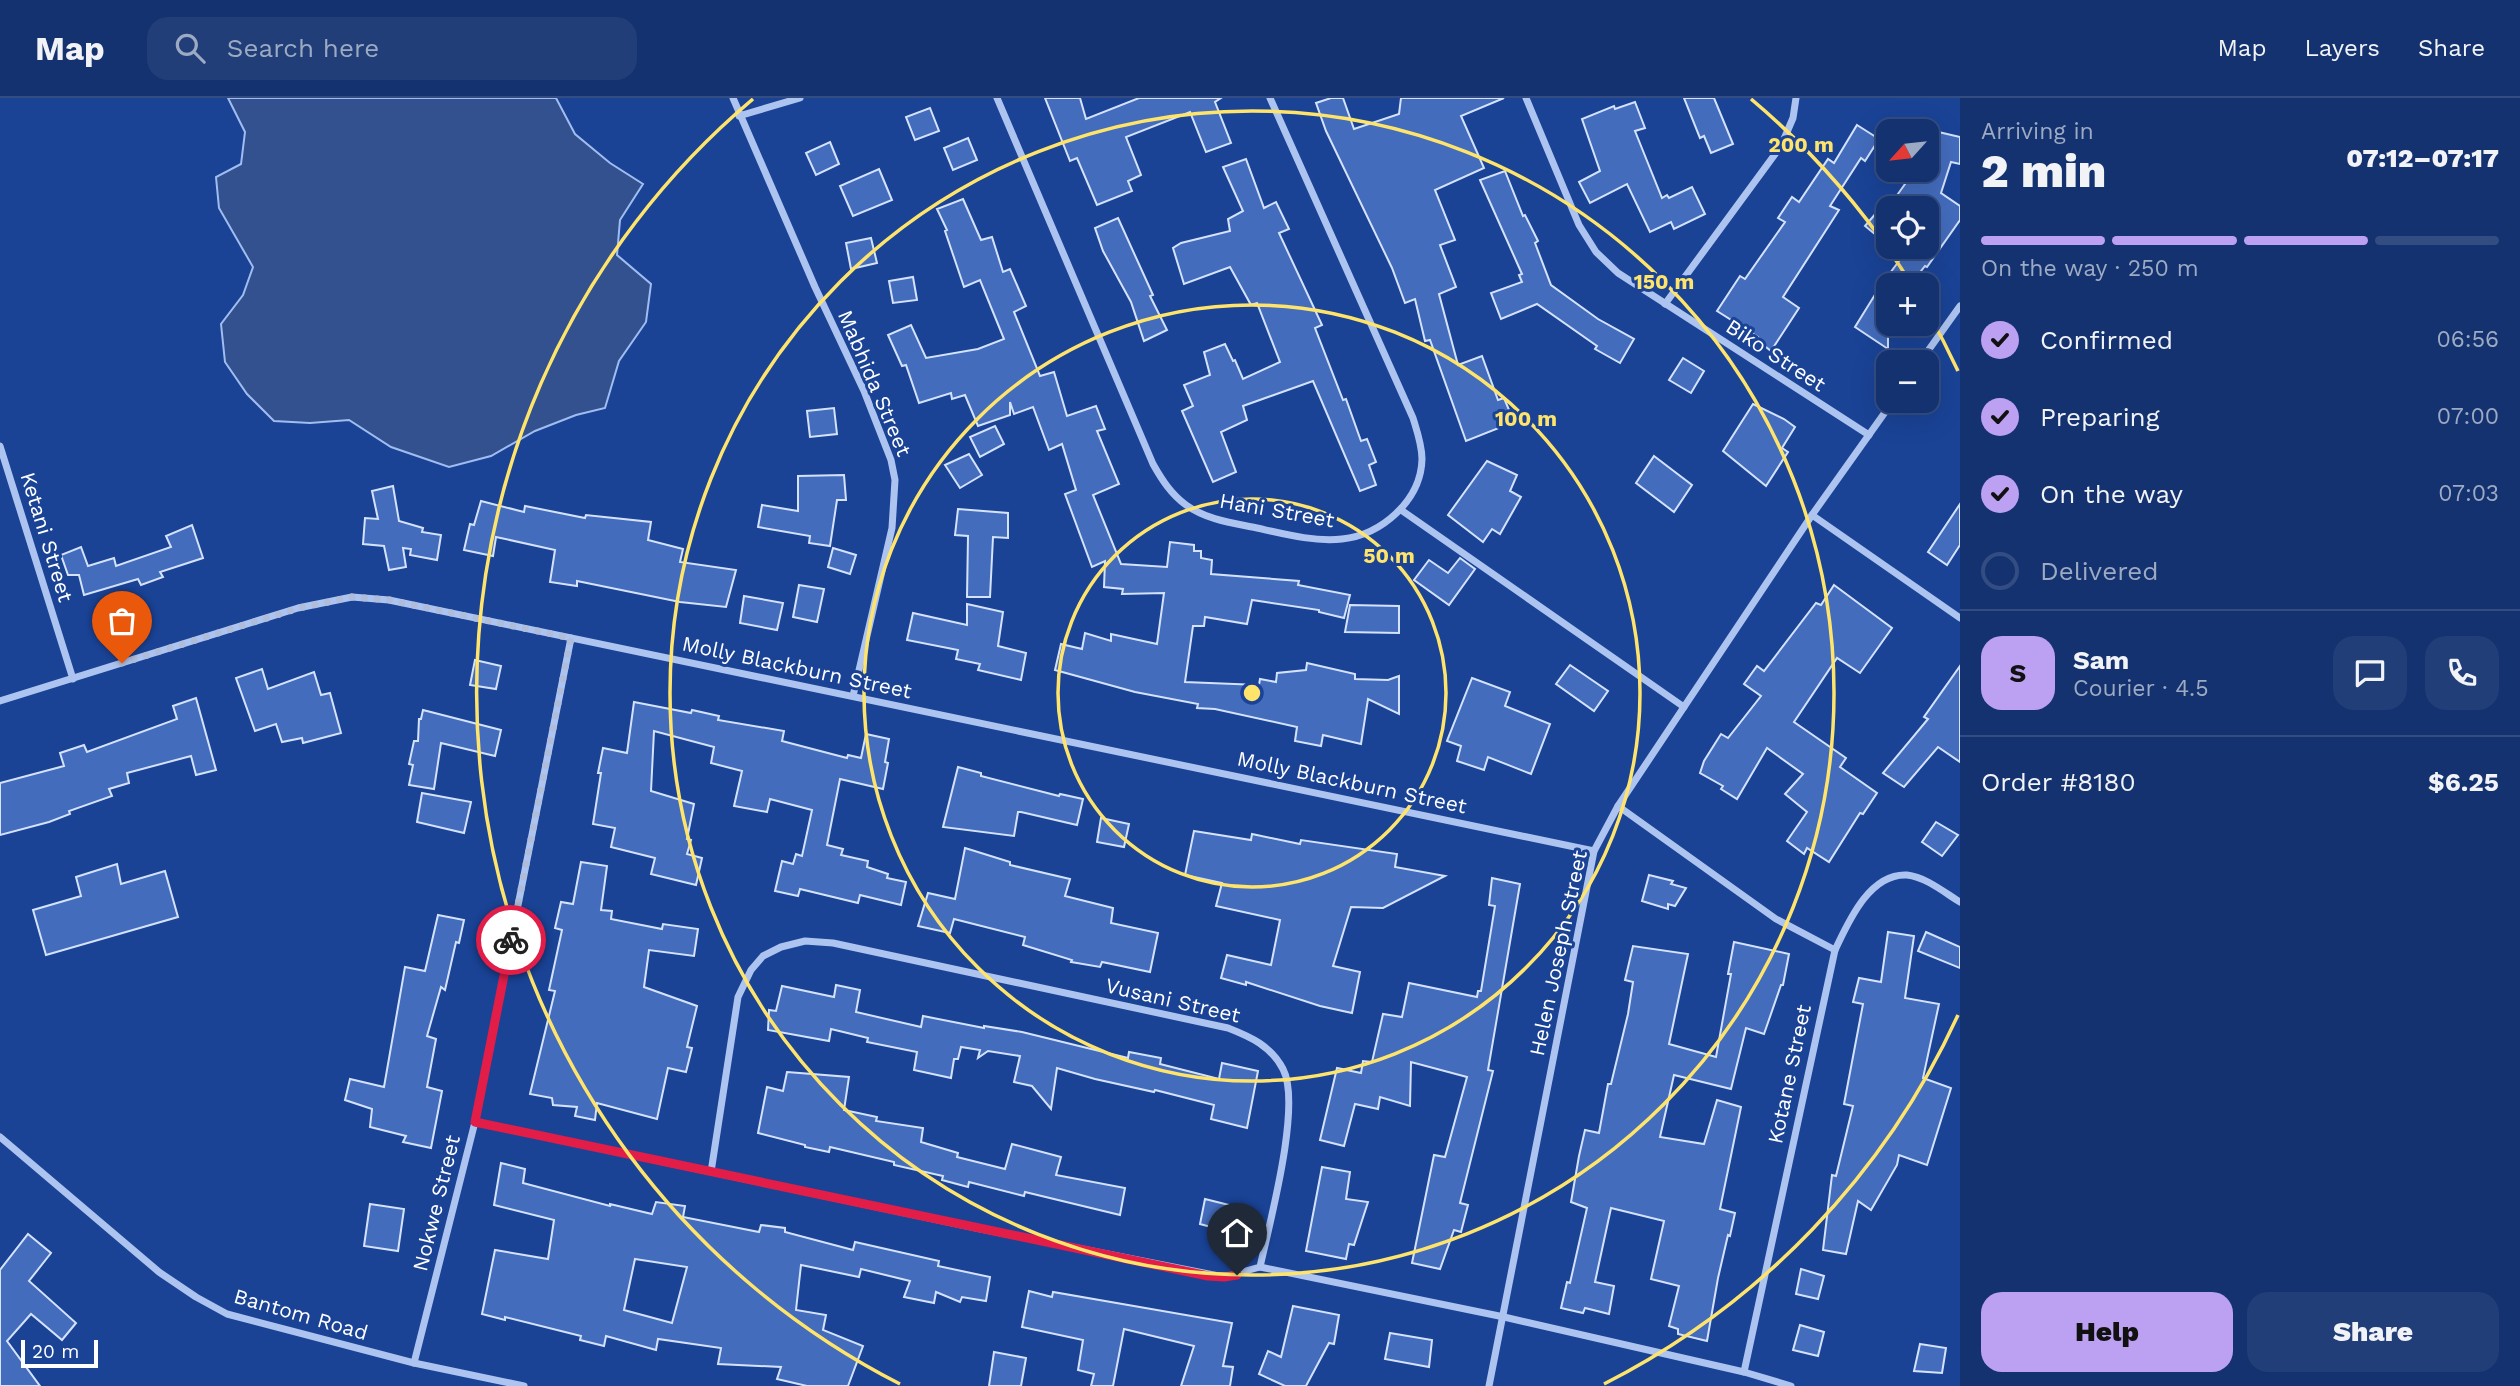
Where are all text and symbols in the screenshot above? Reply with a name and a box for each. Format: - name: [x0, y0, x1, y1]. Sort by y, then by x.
- search box: [147, 17, 637, 80]
- text: Map: [35, 29, 105, 68]
- icon: search: [171, 29, 209, 67]
- text: Search here: [227, 33, 379, 63]
- text: Map: [2218, 34, 2266, 62]
- text: Layers: [2304, 34, 2380, 62]
- text: Share: [2418, 34, 2485, 62]
- text: Arriving in: [1981, 118, 2094, 145]
- north arrow: [1876, 119, 1939, 182]
- map controls: [1876, 119, 1939, 413]
- text: 200 m: [1768, 132, 1834, 157]
- text: 07:12–07:17: [2346, 143, 2499, 173]
- text: 2 min: [1981, 144, 2106, 198]
- button: locate: [1876, 196, 1939, 259]
- text: On the way · 250 m: [1981, 255, 2199, 282]
- text: 150 m: [1634, 269, 1694, 294]
- button: +: [1876, 273, 1939, 336]
- street label: Mabhida Street: [833, 306, 917, 460]
- street label: Biko Street: [1721, 314, 1831, 397]
- icon: check: [1981, 321, 2019, 359]
- text: Confirmed: [2040, 325, 2173, 355]
- text: 06:56: [2437, 326, 2499, 353]
- button: −: [1876, 350, 1939, 413]
- icon: check: [1981, 398, 2019, 436]
- text: Preparing: [2040, 402, 2160, 432]
- text: 07:00: [2437, 403, 2499, 430]
- text: 100 m: [1495, 406, 1557, 431]
- street label: Ketani Street: [15, 469, 79, 605]
- icon: check: [1981, 475, 2019, 513]
- text: On the way: [2040, 479, 2183, 509]
- text: 07:03: [2438, 480, 2499, 507]
- street label: Hani Street: [1218, 488, 1337, 532]
- text: 50 m: [1363, 543, 1415, 568]
- text: Delivered: [2040, 556, 2159, 586]
- pin: [92, 591, 152, 663]
- icon: bag: [103, 602, 141, 640]
- street label: Molly Blackburn Street: [680, 630, 914, 704]
- button: chat: [2333, 636, 2407, 710]
- button: phone: [2425, 636, 2499, 710]
- text: Sam: [2073, 645, 2129, 675]
- text: S: [2010, 658, 2026, 688]
- text: Courier · 4.5: [2073, 675, 2209, 702]
- centre of rings: [1240, 681, 1264, 705]
- street label: Molly Blackburn Street: [1235, 745, 1469, 819]
- text: Order #8180: [1981, 767, 2136, 797]
- text: $6.25: [2428, 767, 2499, 797]
- street label: Helen Joseph Street: [1524, 848, 1592, 1058]
- courier: [476, 905, 546, 975]
- icon: bike: [492, 921, 530, 959]
- street label: Vusani Street: [1103, 972, 1243, 1028]
- street label: Kotane Street: [1762, 1002, 1816, 1146]
- street label: Nokwe Street: [407, 1132, 465, 1274]
- pin: [1207, 1203, 1267, 1275]
- icon: home: [1218, 1214, 1256, 1252]
- street label: Bantom Road: [231, 1283, 371, 1345]
- button: Help: [1981, 1292, 2233, 1372]
- button: Share: [2247, 1292, 2499, 1372]
- scale bar: [21, 1337, 98, 1369]
- text: 20 m: [32, 1340, 79, 1363]

